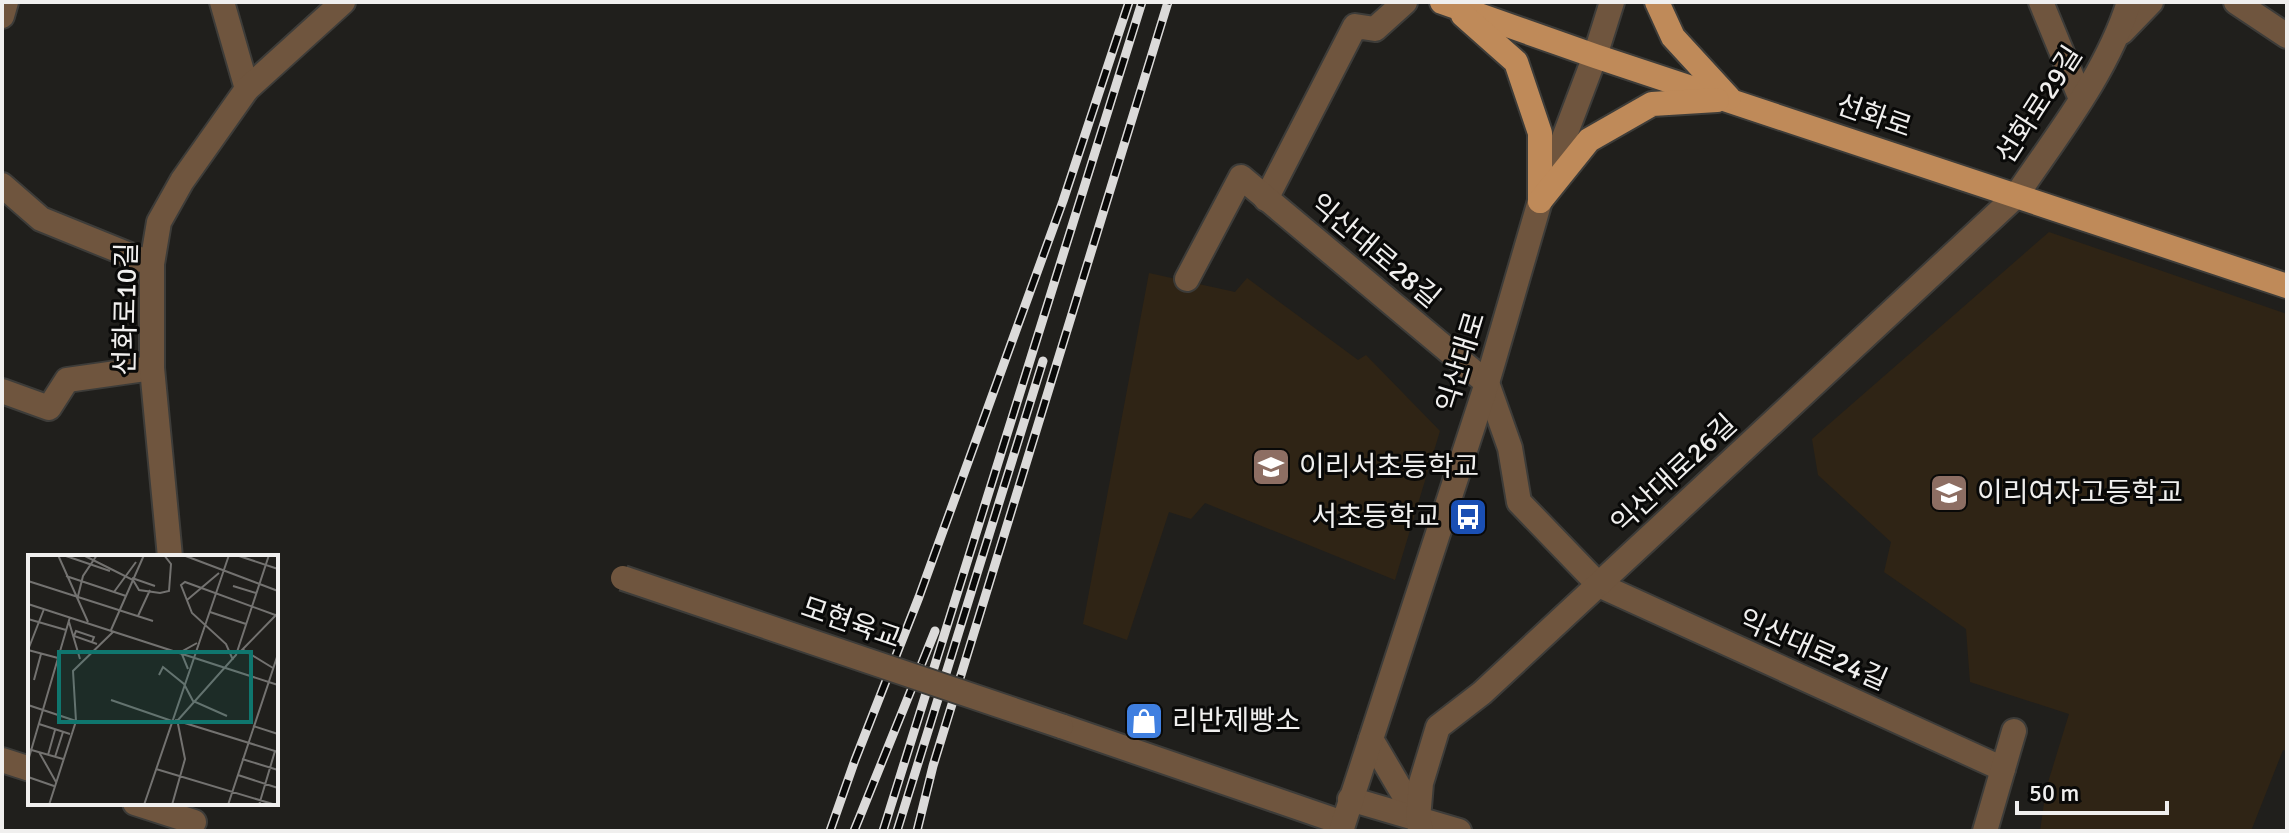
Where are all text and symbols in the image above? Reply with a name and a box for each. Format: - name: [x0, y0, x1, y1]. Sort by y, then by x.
- street label: 선화로29길: [1988, 40, 2090, 170]
- street label: 선화로: [1832, 87, 1916, 145]
- street label: 익산대로28길: [1303, 187, 1447, 315]
- street label: 선화로10길: [108, 242, 144, 376]
- street label: 익산대로: [1430, 308, 1492, 416]
- street label: 익산대로26길: [1604, 407, 1744, 541]
- school or university icon: 이리서초등학교: [1250, 446, 1292, 488]
- place label: 이리서초등학교: [1299, 450, 1479, 484]
- school or university icon: 이리여자고등학교: [1928, 472, 1970, 514]
- place label: 이리여자고등학교: [1977, 476, 2183, 510]
- bus stop icon: 서초등학교: [1447, 496, 1489, 538]
- place label: 서초등학교: [1311, 500, 1440, 534]
- inset map: [28, 555, 278, 805]
- street label: 모현육교: [797, 590, 905, 656]
- street label: 익산대로24길: [1733, 602, 1893, 698]
- shop icon: 리반제빵소: [1123, 700, 1165, 742]
- place label: 리반제빵소: [1172, 704, 1301, 738]
- scale bar: [2017, 765, 2167, 815]
- text: 50 m: [2029, 778, 2079, 808]

